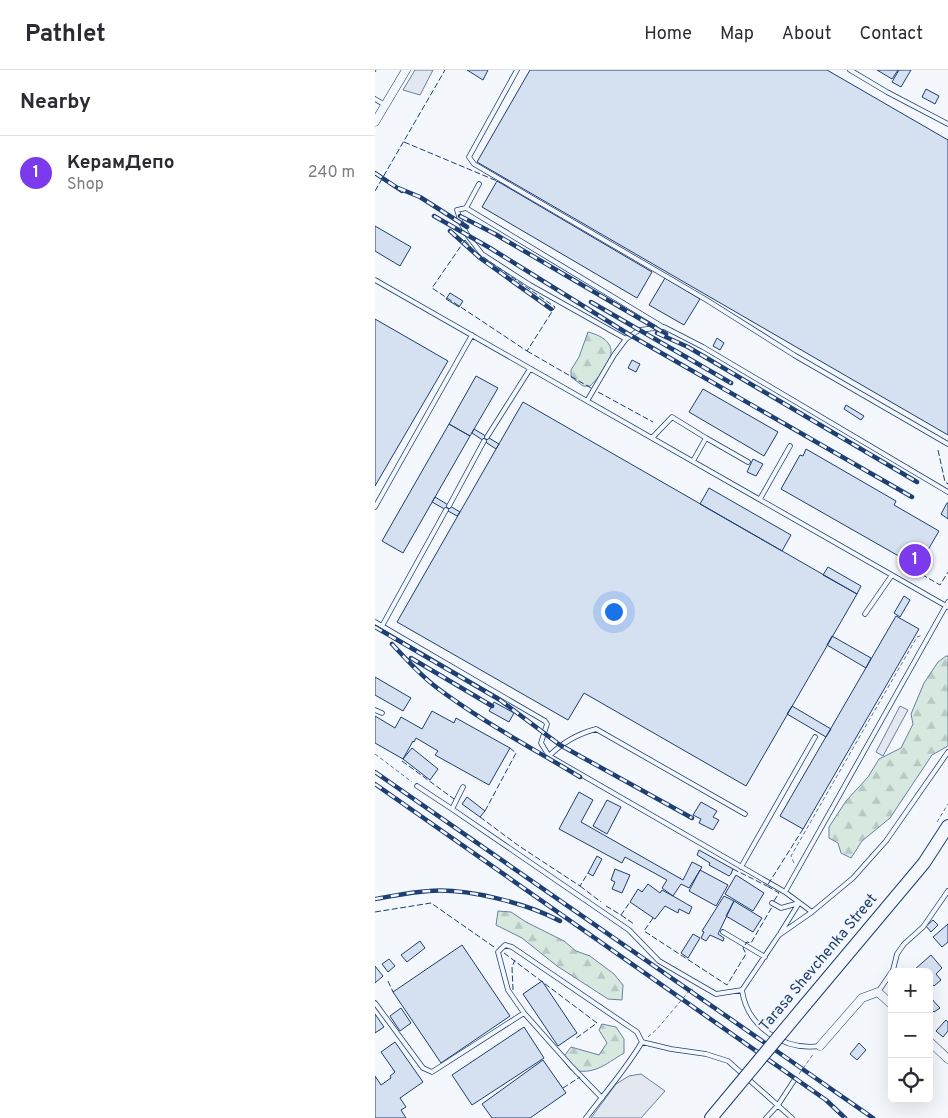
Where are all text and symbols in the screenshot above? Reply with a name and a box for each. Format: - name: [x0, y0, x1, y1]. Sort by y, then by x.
- text: Pathlet: [25, 20, 106, 50]
- text: Home: [644, 23, 692, 46]
- text: Map: [720, 23, 754, 46]
- text: About: [782, 23, 831, 46]
- text: Contact: [859, 23, 923, 46]
- text: Nearby: [20, 89, 91, 116]
- text: КерамДепо: [67, 151, 175, 175]
- text: 1: [33, 163, 39, 183]
- text: 240 m: [308, 163, 355, 183]
- text: Shop: [67, 175, 104, 195]
- pin: 1: [899, 541, 931, 579]
- your location: [601, 599, 627, 625]
- street label: Tarasa Shevchenka Street: [756, 890, 882, 1036]
- map controls: [888, 968, 933, 1103]
- button: +: [888, 968, 933, 1013]
- button: −: [888, 1013, 933, 1058]
- button: locate: [888, 1058, 933, 1103]

